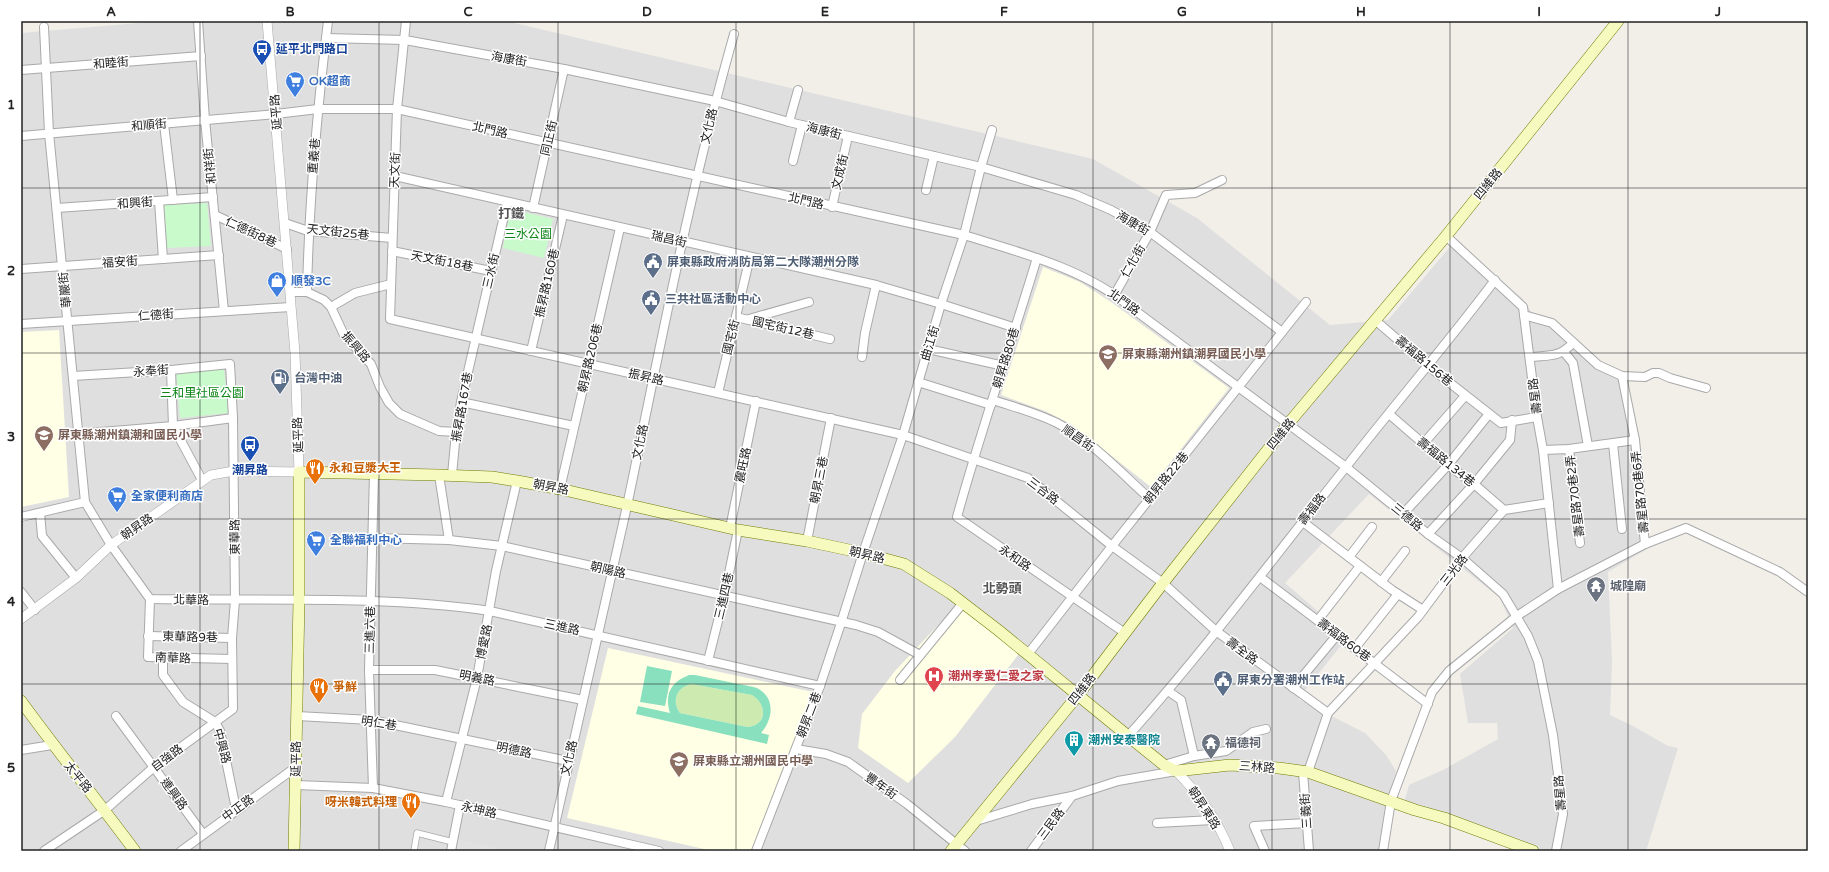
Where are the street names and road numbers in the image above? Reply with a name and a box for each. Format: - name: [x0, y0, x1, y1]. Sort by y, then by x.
- street label: 海康街: [490, 49, 528, 69]
- street label: 和睦街: [92, 54, 130, 72]
- street label: 延平路: [267, 93, 285, 131]
- street label: 文化路: [698, 107, 720, 145]
- street label: 和順街: [130, 116, 168, 134]
- street label: 北門路: [471, 119, 509, 141]
- street label: 同正街: [538, 119, 560, 157]
- street label: 海康街: [805, 120, 843, 142]
- street label: 重義巷: [305, 137, 323, 175]
- street label: 和祥街: [201, 147, 219, 185]
- street label: 天文街: [387, 152, 403, 188]
- street label: 文成街: [829, 153, 851, 191]
- street label: 四維路: [1471, 166, 1505, 202]
- street label: 北門路: [787, 190, 825, 212]
- street label: 和興街: [117, 195, 153, 211]
- street label: 海康街: [1114, 208, 1152, 238]
- street label: 仁德街8巷: [223, 214, 279, 250]
- street label: 天文街25巷: [306, 222, 370, 242]
- street label: 瑞昌街: [650, 228, 688, 250]
- street label: 仁化街: [1118, 242, 1148, 280]
- street label: 振昇路160巷: [532, 247, 562, 319]
- street label: 天文街18巷: [410, 248, 474, 274]
- street label: 三水街: [480, 252, 502, 290]
- street label: 福安街: [102, 254, 138, 270]
- street label: 華巖街: [56, 271, 74, 309]
- street label: 北門路: [1105, 286, 1143, 318]
- street label: 仁德街: [138, 307, 174, 323]
- street label: 國宅街12巷: [751, 314, 815, 342]
- street label: 國宅街: [720, 318, 742, 356]
- street label: 朝昇路206巷: [575, 322, 605, 394]
- street label: 曲江街: [918, 324, 942, 362]
- street label: 朝昇路80巷: [990, 326, 1022, 390]
- street label: 振興路: [339, 329, 373, 365]
- street label: 壽福路156巷: [1392, 333, 1456, 389]
- street label: 永奉街: [133, 363, 169, 379]
- street label: 振昇路: [627, 366, 665, 388]
- street label: 振昇路167巷: [449, 371, 475, 443]
- street label: 壽星路: [1526, 377, 1544, 415]
- street label: 四維路: [1264, 416, 1298, 452]
- street label: 延平路: [290, 417, 306, 453]
- street label: 順昌街: [1059, 422, 1097, 454]
- street label: 文化路: [629, 423, 651, 461]
- street label: 壽福路134巷: [1414, 434, 1478, 490]
- street label: 震旺路: [732, 446, 754, 484]
- street label: 朝昇路22巷: [1141, 449, 1191, 507]
- street label: 壽星路70巷6弄: [1629, 450, 1651, 534]
- street label: 壽星路70巷2弄: [1563, 454, 1587, 538]
- street label: 朝昇三巷: [808, 455, 830, 505]
- street label: 三合路: [1024, 475, 1062, 507]
- street label: 朝昇路: [532, 477, 570, 497]
- street label: 壽福路: [1295, 491, 1329, 527]
- street label: 三德路: [1389, 500, 1425, 534]
- street label: 朝昇路: [118, 511, 156, 543]
- street label: 東華路: [228, 519, 242, 555]
- street label: 永和路: [996, 542, 1034, 574]
- street label: 朝昇路: [848, 544, 886, 566]
- street label: 三光路: [1437, 552, 1471, 588]
- street label: 朝陽路: [589, 559, 627, 581]
- street label: 三進四巷: [712, 571, 736, 621]
- street label: 北華路: [173, 593, 209, 607]
- street label: 三進六巷: [363, 606, 377, 654]
- street label: 壽福路60巷: [1315, 615, 1373, 665]
- street label: 三進路: [543, 616, 581, 638]
- street label: 博愛路: [473, 623, 495, 661]
- street label: 東華路9巷: [162, 630, 218, 644]
- street label: 壽全路: [1223, 635, 1261, 667]
- street label: 南華路: [155, 650, 191, 666]
- street label: 明義路: [458, 668, 496, 688]
- street label: 四維路: [1065, 671, 1099, 707]
- street label: 朝昇二巷: [794, 690, 824, 740]
- street label: 明仁巷: [360, 713, 398, 733]
- street label: 中興路: [211, 727, 233, 765]
- street label: 明德路: [495, 739, 533, 761]
- street label: 文化路: [558, 739, 580, 777]
- street label: 延平路: [289, 741, 303, 777]
- street label: 自強路: [148, 742, 186, 774]
- street label: 太平路: [61, 759, 95, 795]
- street label: 三林路: [1239, 759, 1275, 775]
- street label: 豐年街: [862, 770, 900, 802]
- street label: 壽星路: [1551, 774, 1569, 812]
- street label: 連興路: [158, 775, 190, 813]
- street label: 朝昇東路: [1185, 784, 1223, 832]
- street label: 中正路: [219, 792, 257, 824]
- street label: 三義街: [1298, 793, 1314, 829]
- street label: 永坤路: [460, 799, 498, 821]
- street label: 三民路: [1035, 805, 1067, 843]

